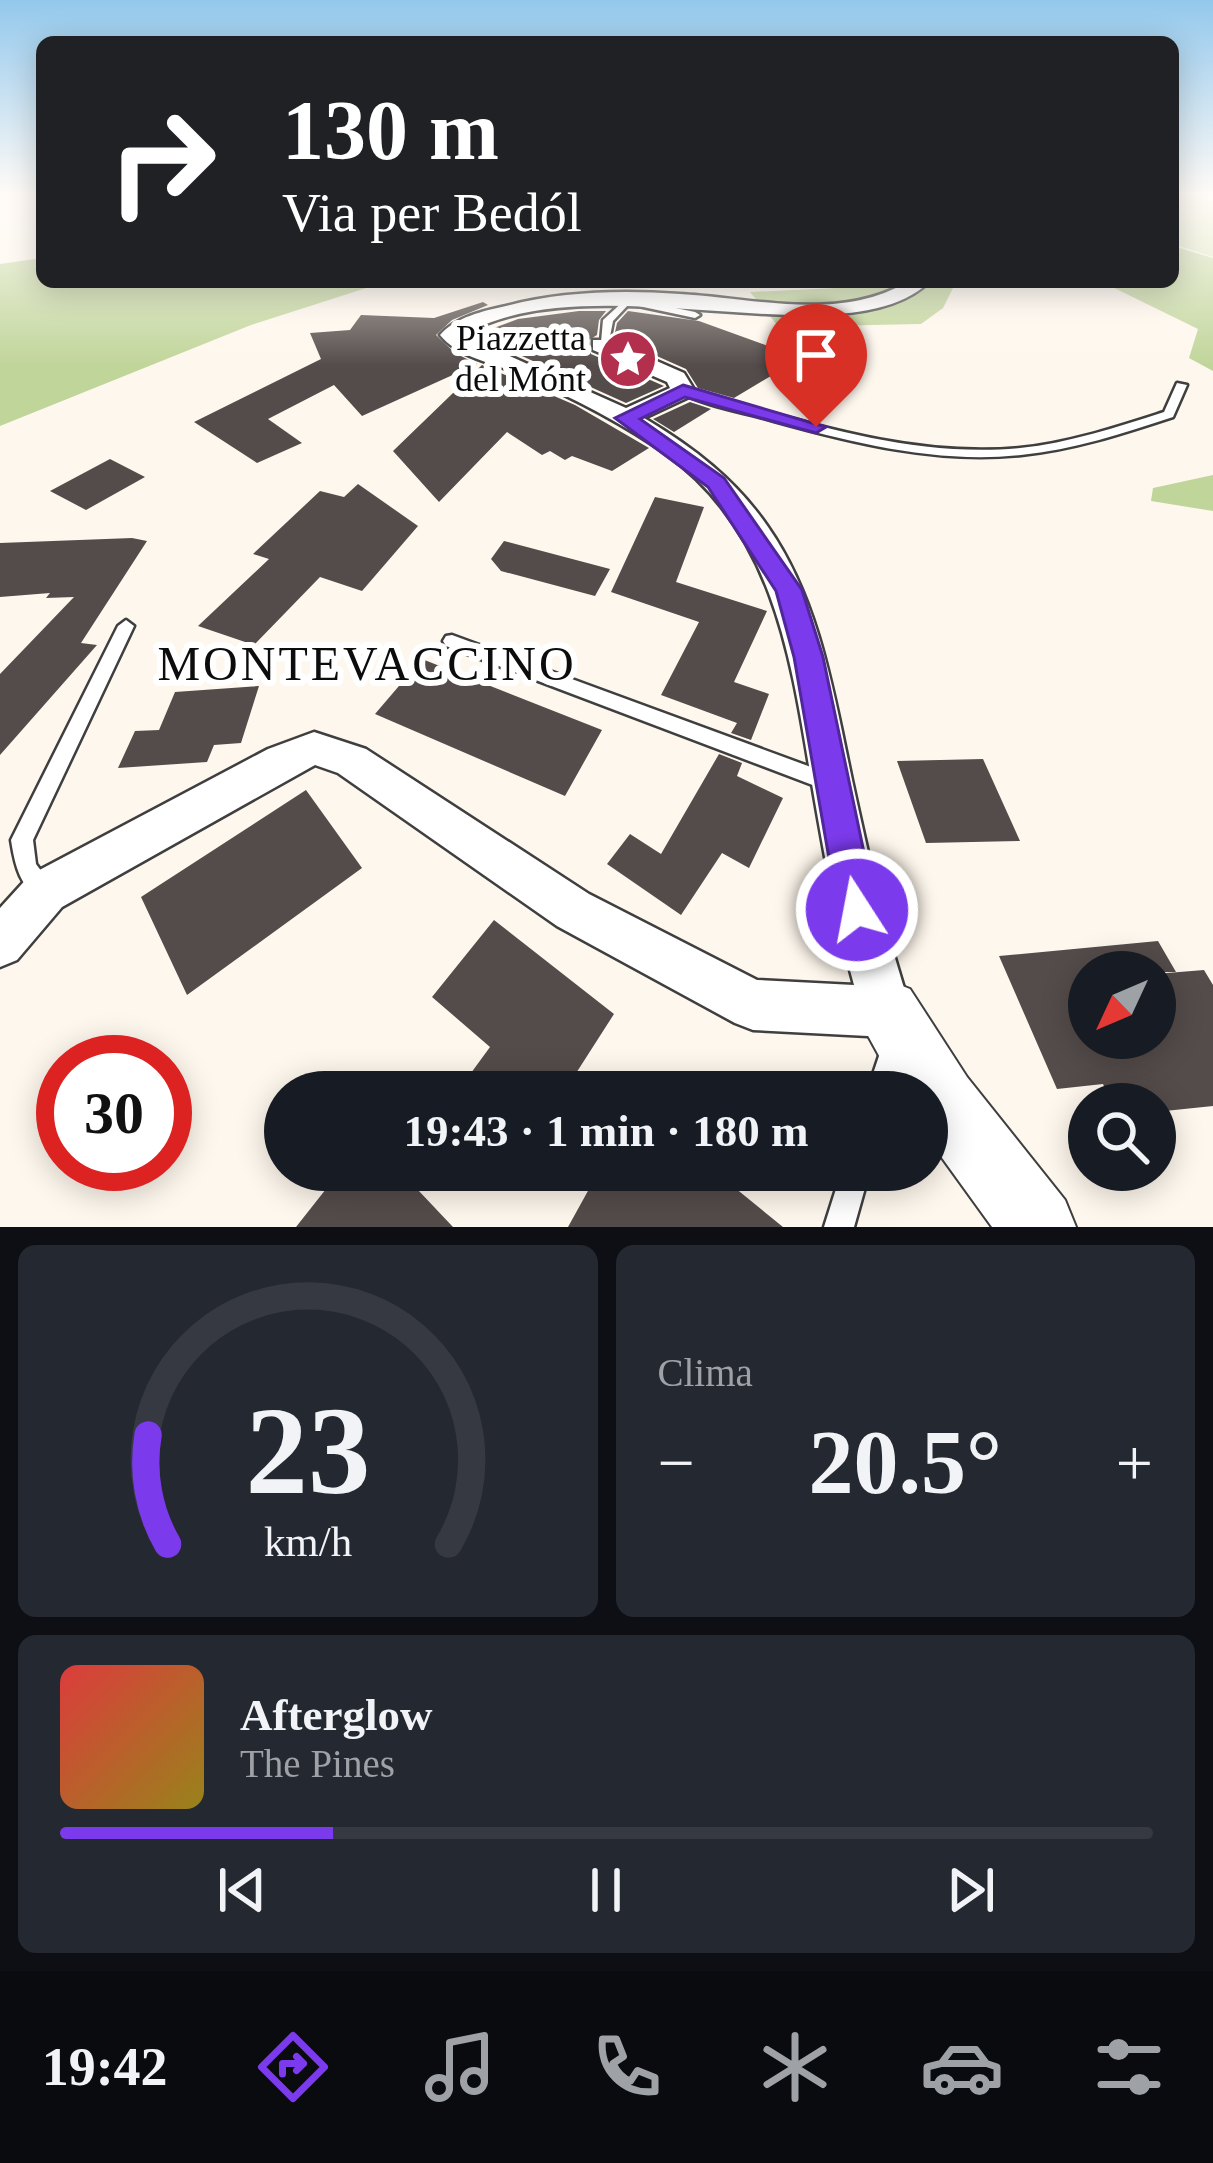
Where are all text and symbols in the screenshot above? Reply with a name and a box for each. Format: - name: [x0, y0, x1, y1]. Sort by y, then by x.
- icon: right: [84, 84, 240, 240]
- text: 130 m: [282, 84, 499, 177]
- text: Via per Bedól: [282, 183, 582, 243]
- pin: [765, 304, 867, 427]
- place label: Piazzetta del Mónt: [455, 318, 586, 399]
- icon: arrive: [783, 322, 849, 388]
- place icon: Piazzetta del Mónt: [597, 328, 659, 390]
- district label: MONTEVACCINO: [157, 637, 577, 690]
- position arrow: [794, 847, 920, 973]
- north arrow: [1068, 951, 1176, 1059]
- map controls: [1068, 951, 1176, 1191]
- speed limit sign: 30: [36, 1035, 192, 1191]
- button: search: [1068, 1083, 1176, 1191]
- text: 19:43 · 1 min · 180 m: [404, 1106, 809, 1156]
- text: Clima: [658, 1351, 753, 1394]
- text: 23: [245, 1382, 370, 1520]
- text: 20.5°: [809, 1413, 1002, 1512]
- text: −: [658, 1426, 695, 1499]
- text: +: [1116, 1426, 1153, 1499]
- text: km/h: [264, 1518, 352, 1565]
- text: Afterglow: [240, 1690, 432, 1740]
- text: The Pines: [240, 1742, 395, 1785]
- icon: previous: [209, 1857, 275, 1923]
- icon: pause: [573, 1857, 639, 1923]
- icon: next: [938, 1857, 1004, 1923]
- icon: directions: [251, 2025, 335, 2109]
- icon: music: [418, 2025, 502, 2109]
- icon: phone: [585, 2025, 669, 2109]
- icon: climate: [753, 2025, 837, 2109]
- icon: car: [920, 2025, 1004, 2109]
- icon: filters: [1087, 2025, 1171, 2109]
- text: 19:42: [42, 2037, 168, 2097]

